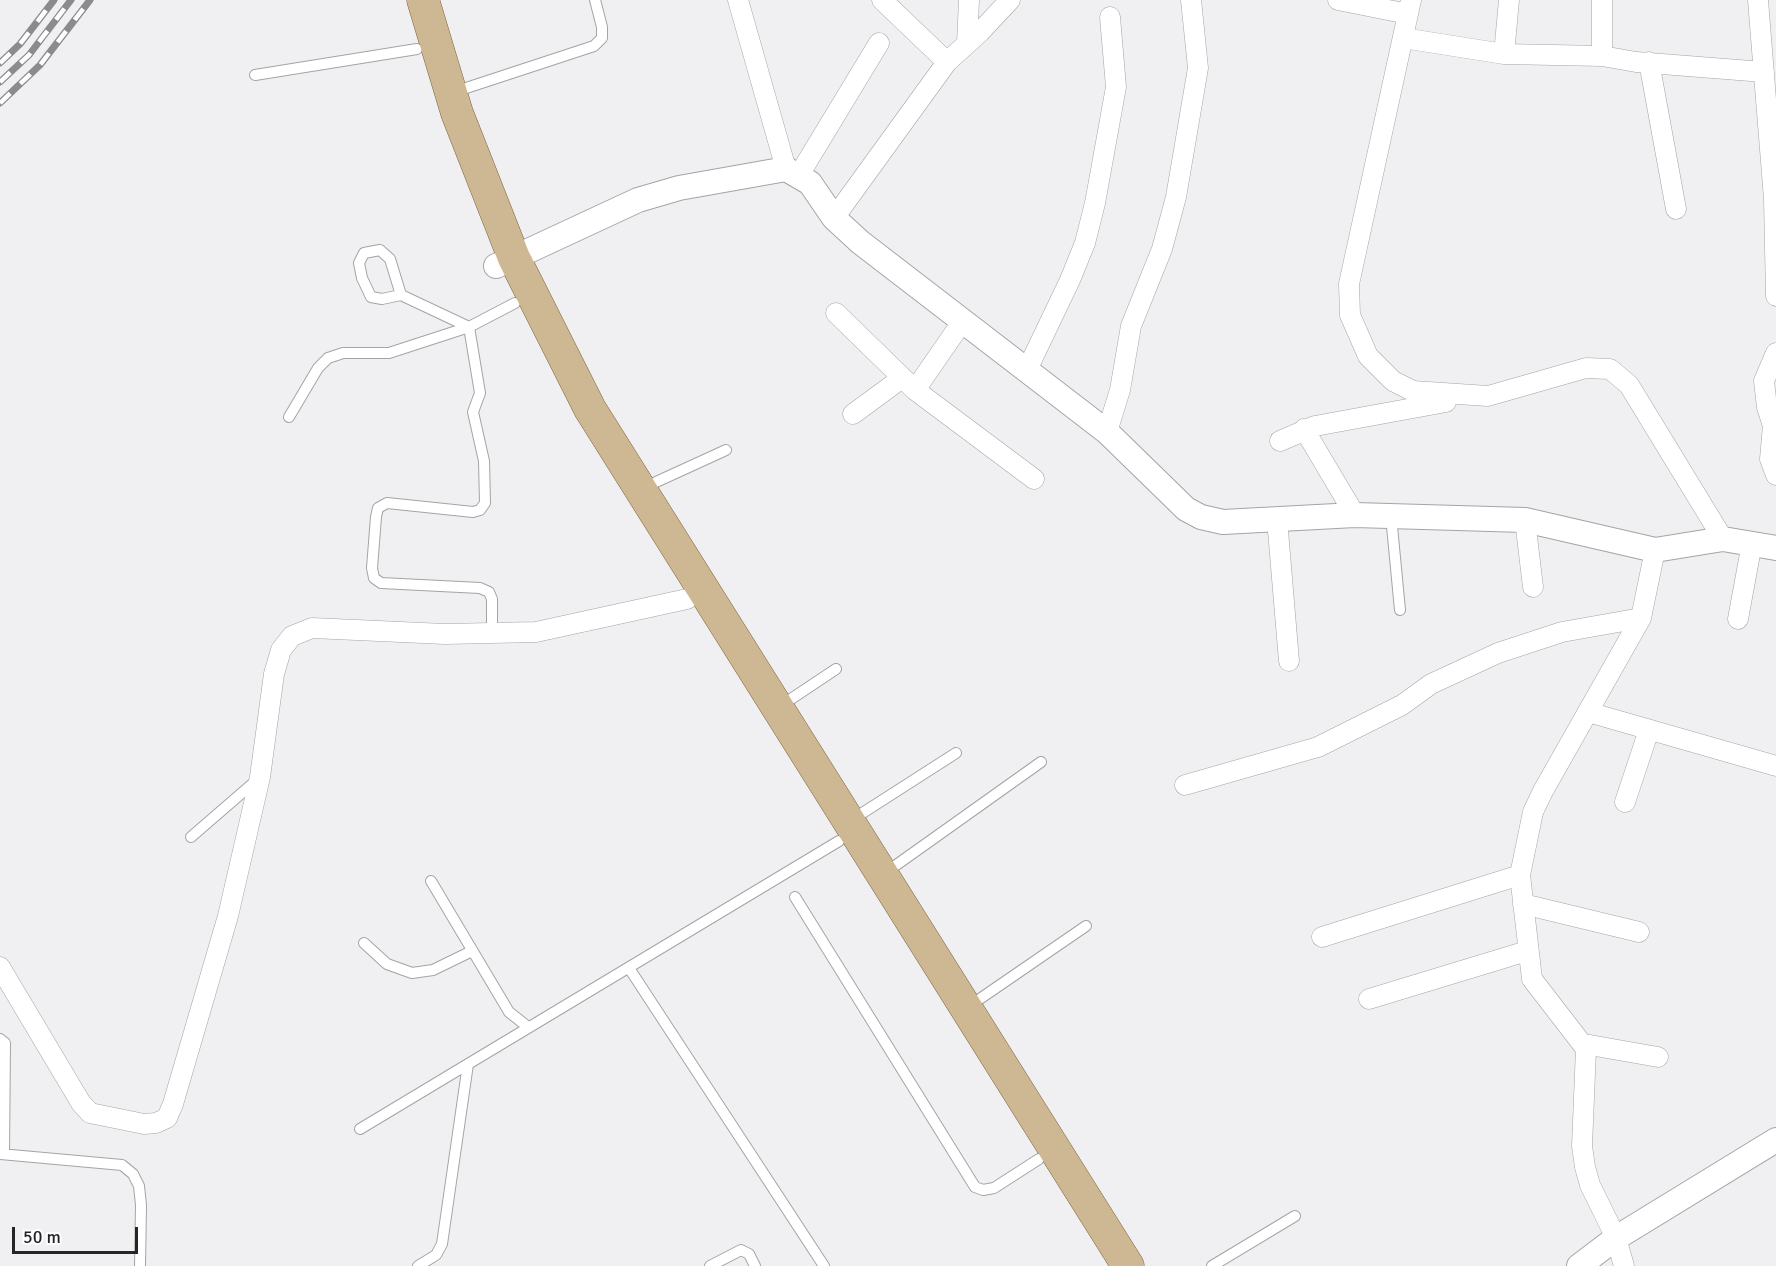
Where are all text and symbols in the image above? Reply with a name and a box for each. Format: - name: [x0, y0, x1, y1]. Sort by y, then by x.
- scale bar: [15, 1215, 141, 1253]
- text: 50 m: [23, 1226, 61, 1248]

